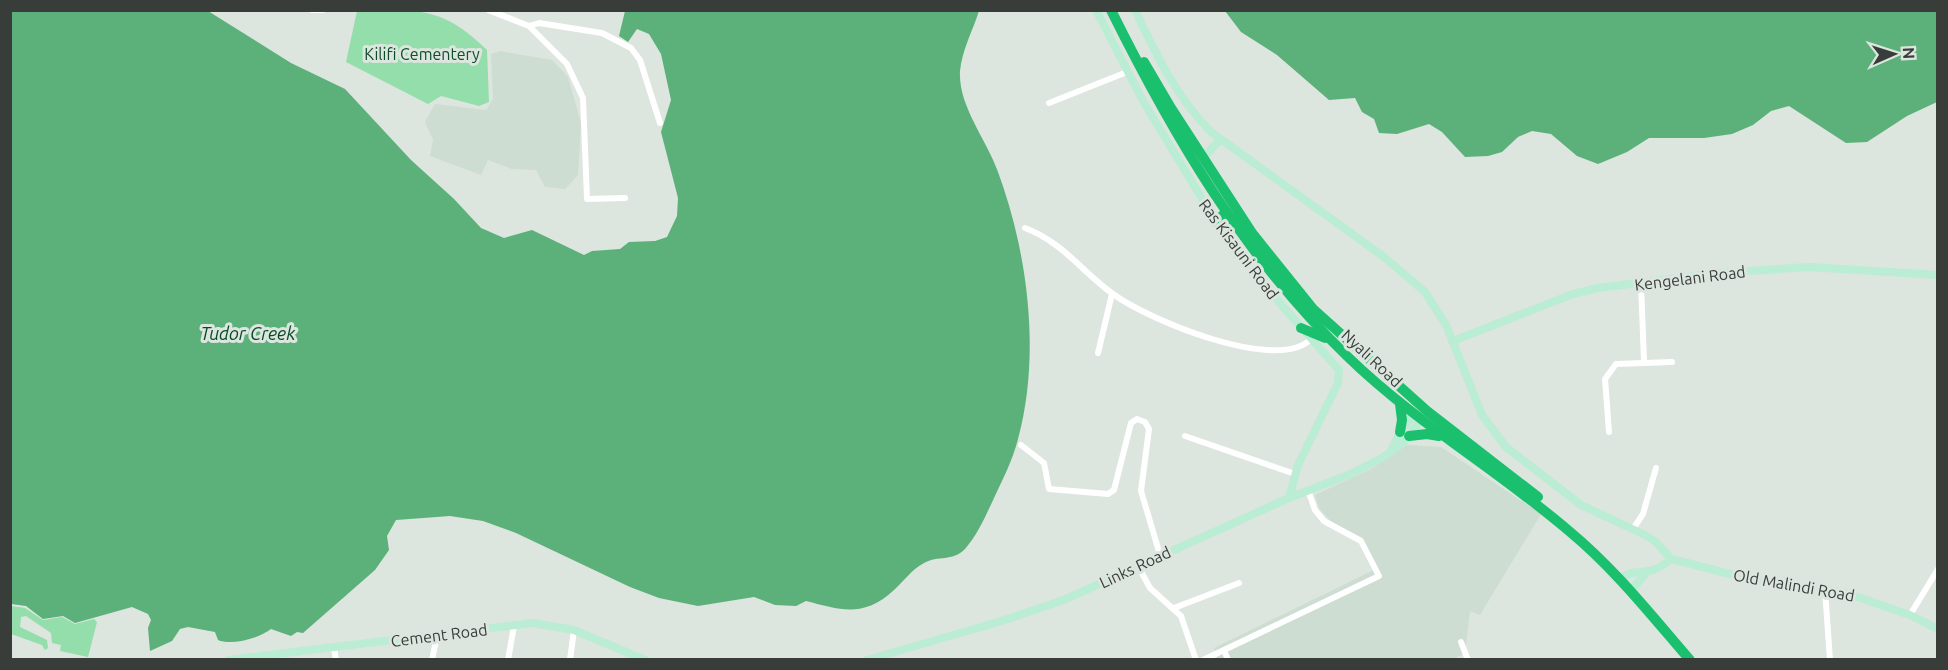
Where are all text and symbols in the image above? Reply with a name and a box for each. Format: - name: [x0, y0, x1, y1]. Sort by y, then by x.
- north arrow: [1864, 24, 1924, 84]
- park label: Kilifi Cementery: [364, 45, 480, 63]
- text: N: [1900, 47, 1918, 60]
- street label: Ras Kisauni Road: [1196, 195, 1282, 303]
- street label: Kengelani Road: [1634, 262, 1746, 294]
- water label: Tudor Creek: [201, 323, 296, 343]
- street label: Nyali Road: [1338, 326, 1406, 390]
- street label: Links Road: [1096, 543, 1174, 591]
- street label: Old Malindi Road: [1732, 565, 1856, 605]
- street label: Cement Road: [390, 620, 488, 650]

